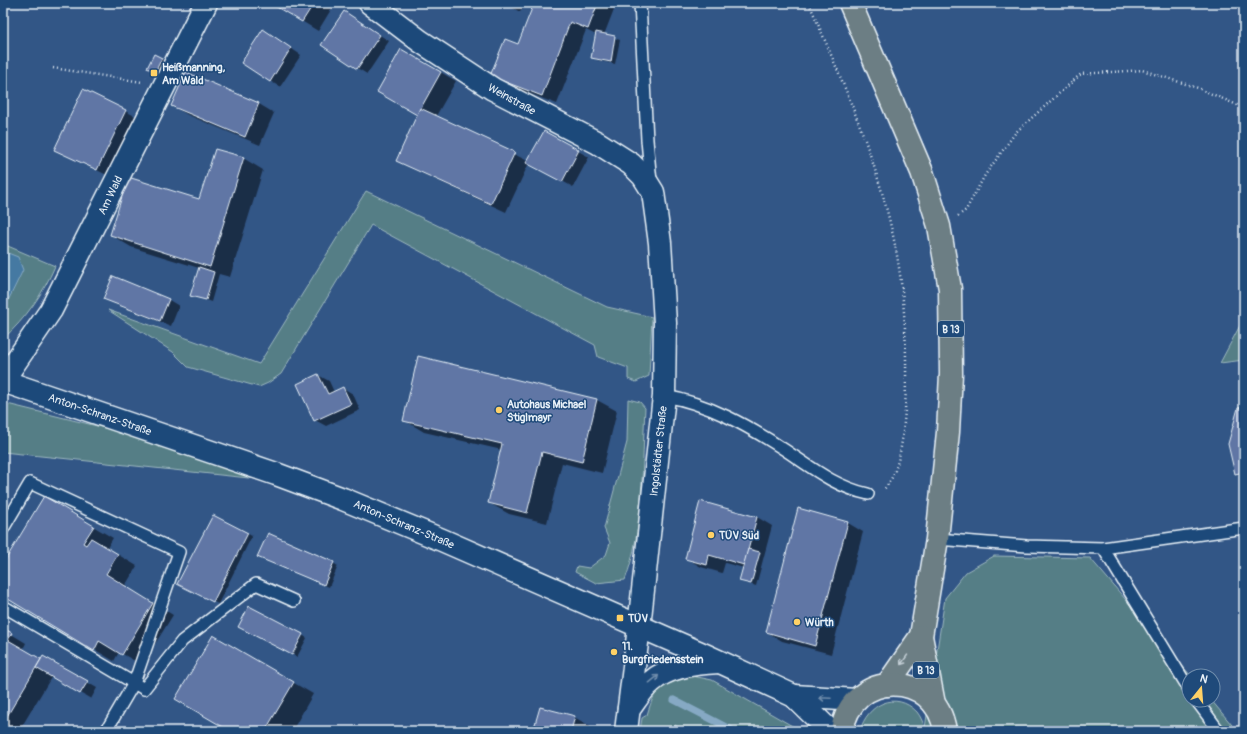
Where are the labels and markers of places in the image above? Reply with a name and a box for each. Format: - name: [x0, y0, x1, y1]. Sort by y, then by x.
- place label: Heißmanning, Am Wald: [162, 61, 226, 87]
- marker: Heißmanning, Am Wald: [149, 68, 159, 78]
- place label: Autohaus Michael Stiglmayr: [507, 398, 587, 424]
- marker: Autohaus Michael Stiglmayr: [494, 405, 504, 415]
- place label: TÜV Süd: [718, 529, 759, 542]
- marker: TÜV Süd: [706, 530, 716, 540]
- place label: TÜV: [627, 612, 649, 625]
- marker: TÜV: [615, 613, 625, 623]
- place label: Würth: [805, 616, 834, 629]
- marker: Würth: [792, 617, 802, 627]
- place label: 11. Burgfriedensstein: [622, 640, 703, 666]
- marker: 11. Burgfriedensstein: [609, 647, 619, 657]

